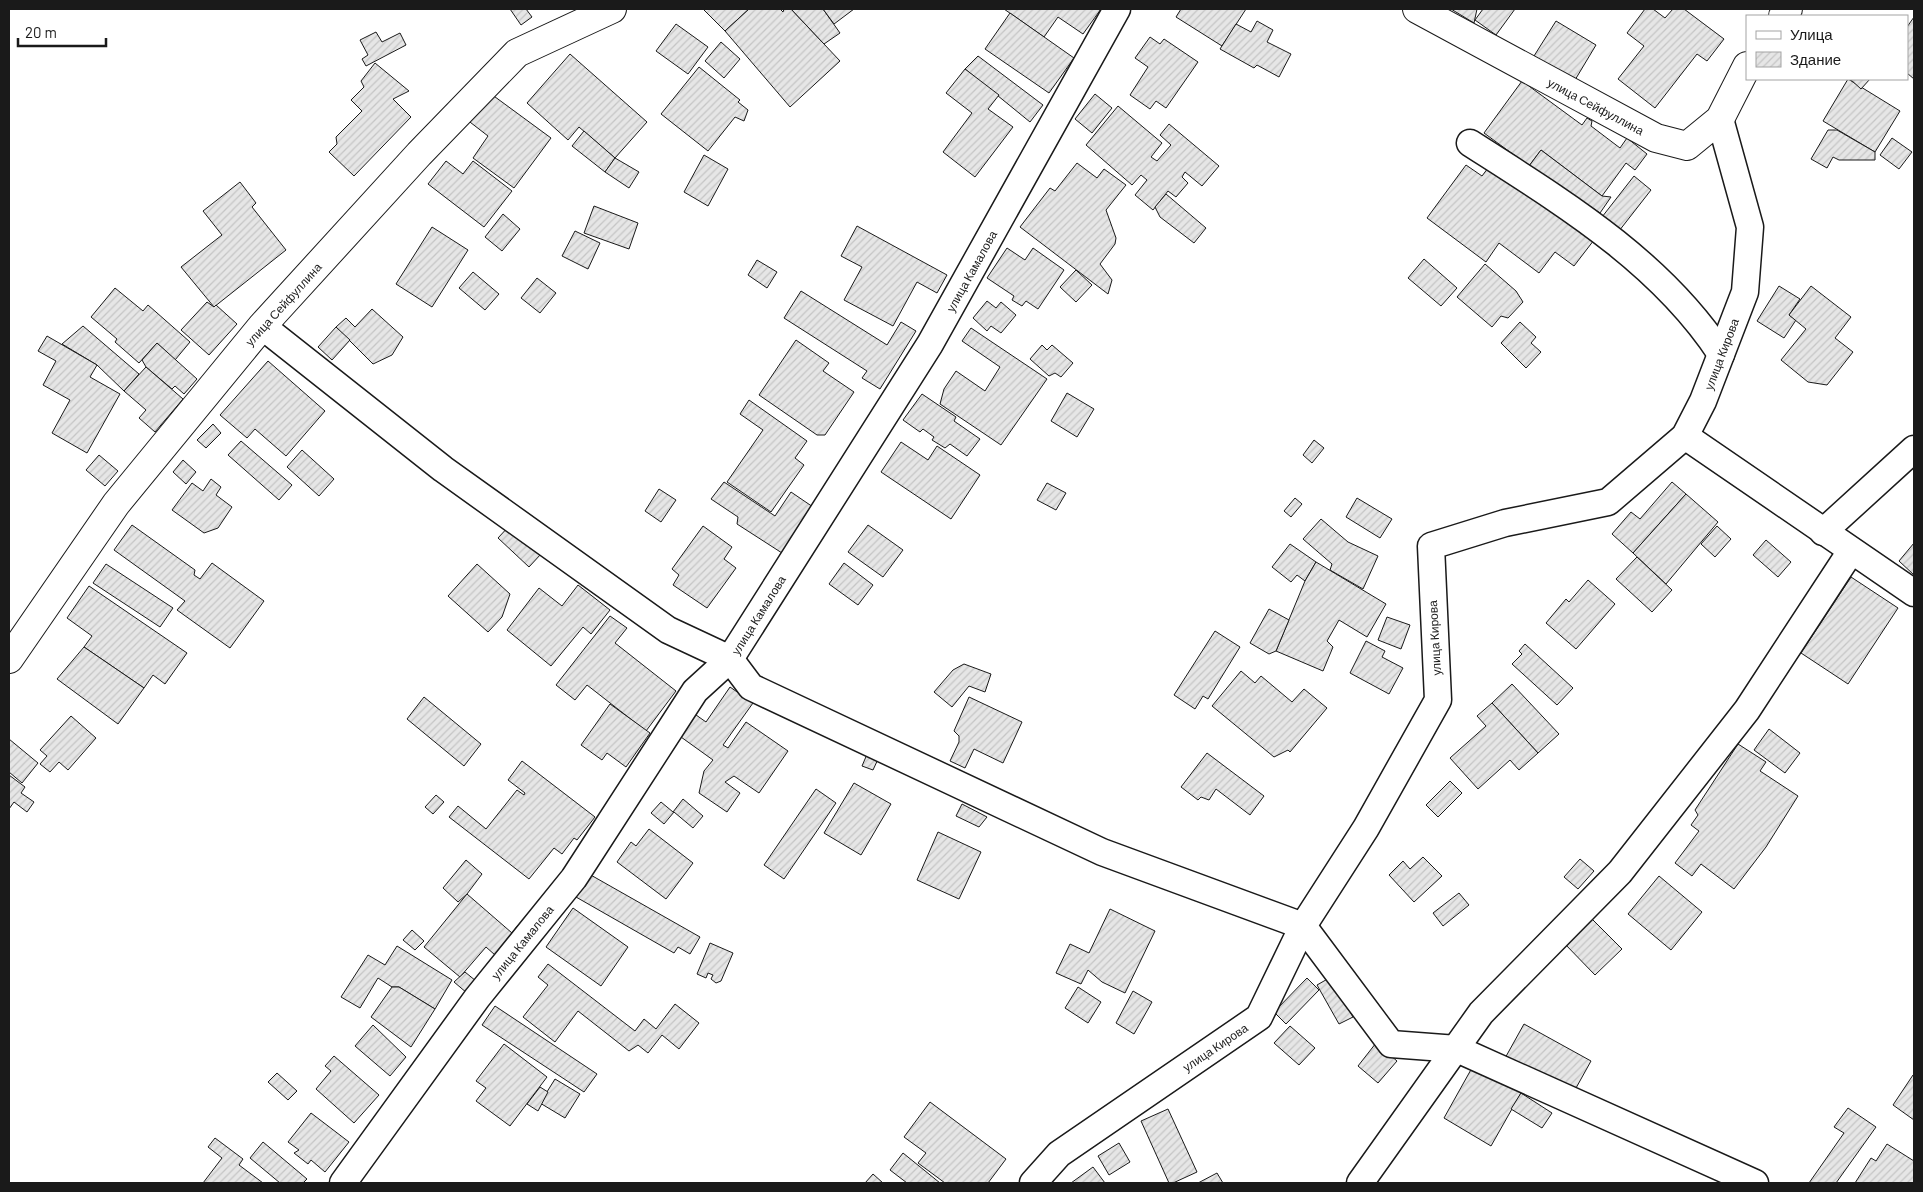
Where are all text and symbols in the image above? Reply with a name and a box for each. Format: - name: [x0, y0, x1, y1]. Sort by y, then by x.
- scale bar: [18, 15, 105, 47]
- legend: [1746, 15, 1908, 80]
- text: 20 m: [25, 23, 57, 41]
- text: Улица: [1790, 25, 1833, 43]
- text: Здание: [1790, 50, 1841, 68]
- street label: улица Сейфуллина: [1545, 75, 1647, 138]
- street label: улица Камалова: [943, 228, 1000, 315]
- street label: улица Сейфуллина: [242, 259, 325, 349]
- street label: улица Кирова: [1701, 316, 1742, 392]
- street label: улица Камалова: [728, 573, 789, 658]
- street label: улица Кирова: [1425, 600, 1444, 676]
- street label: улица Камалова: [488, 902, 557, 982]
- street label: улица Кирова: [1180, 1020, 1251, 1075]

